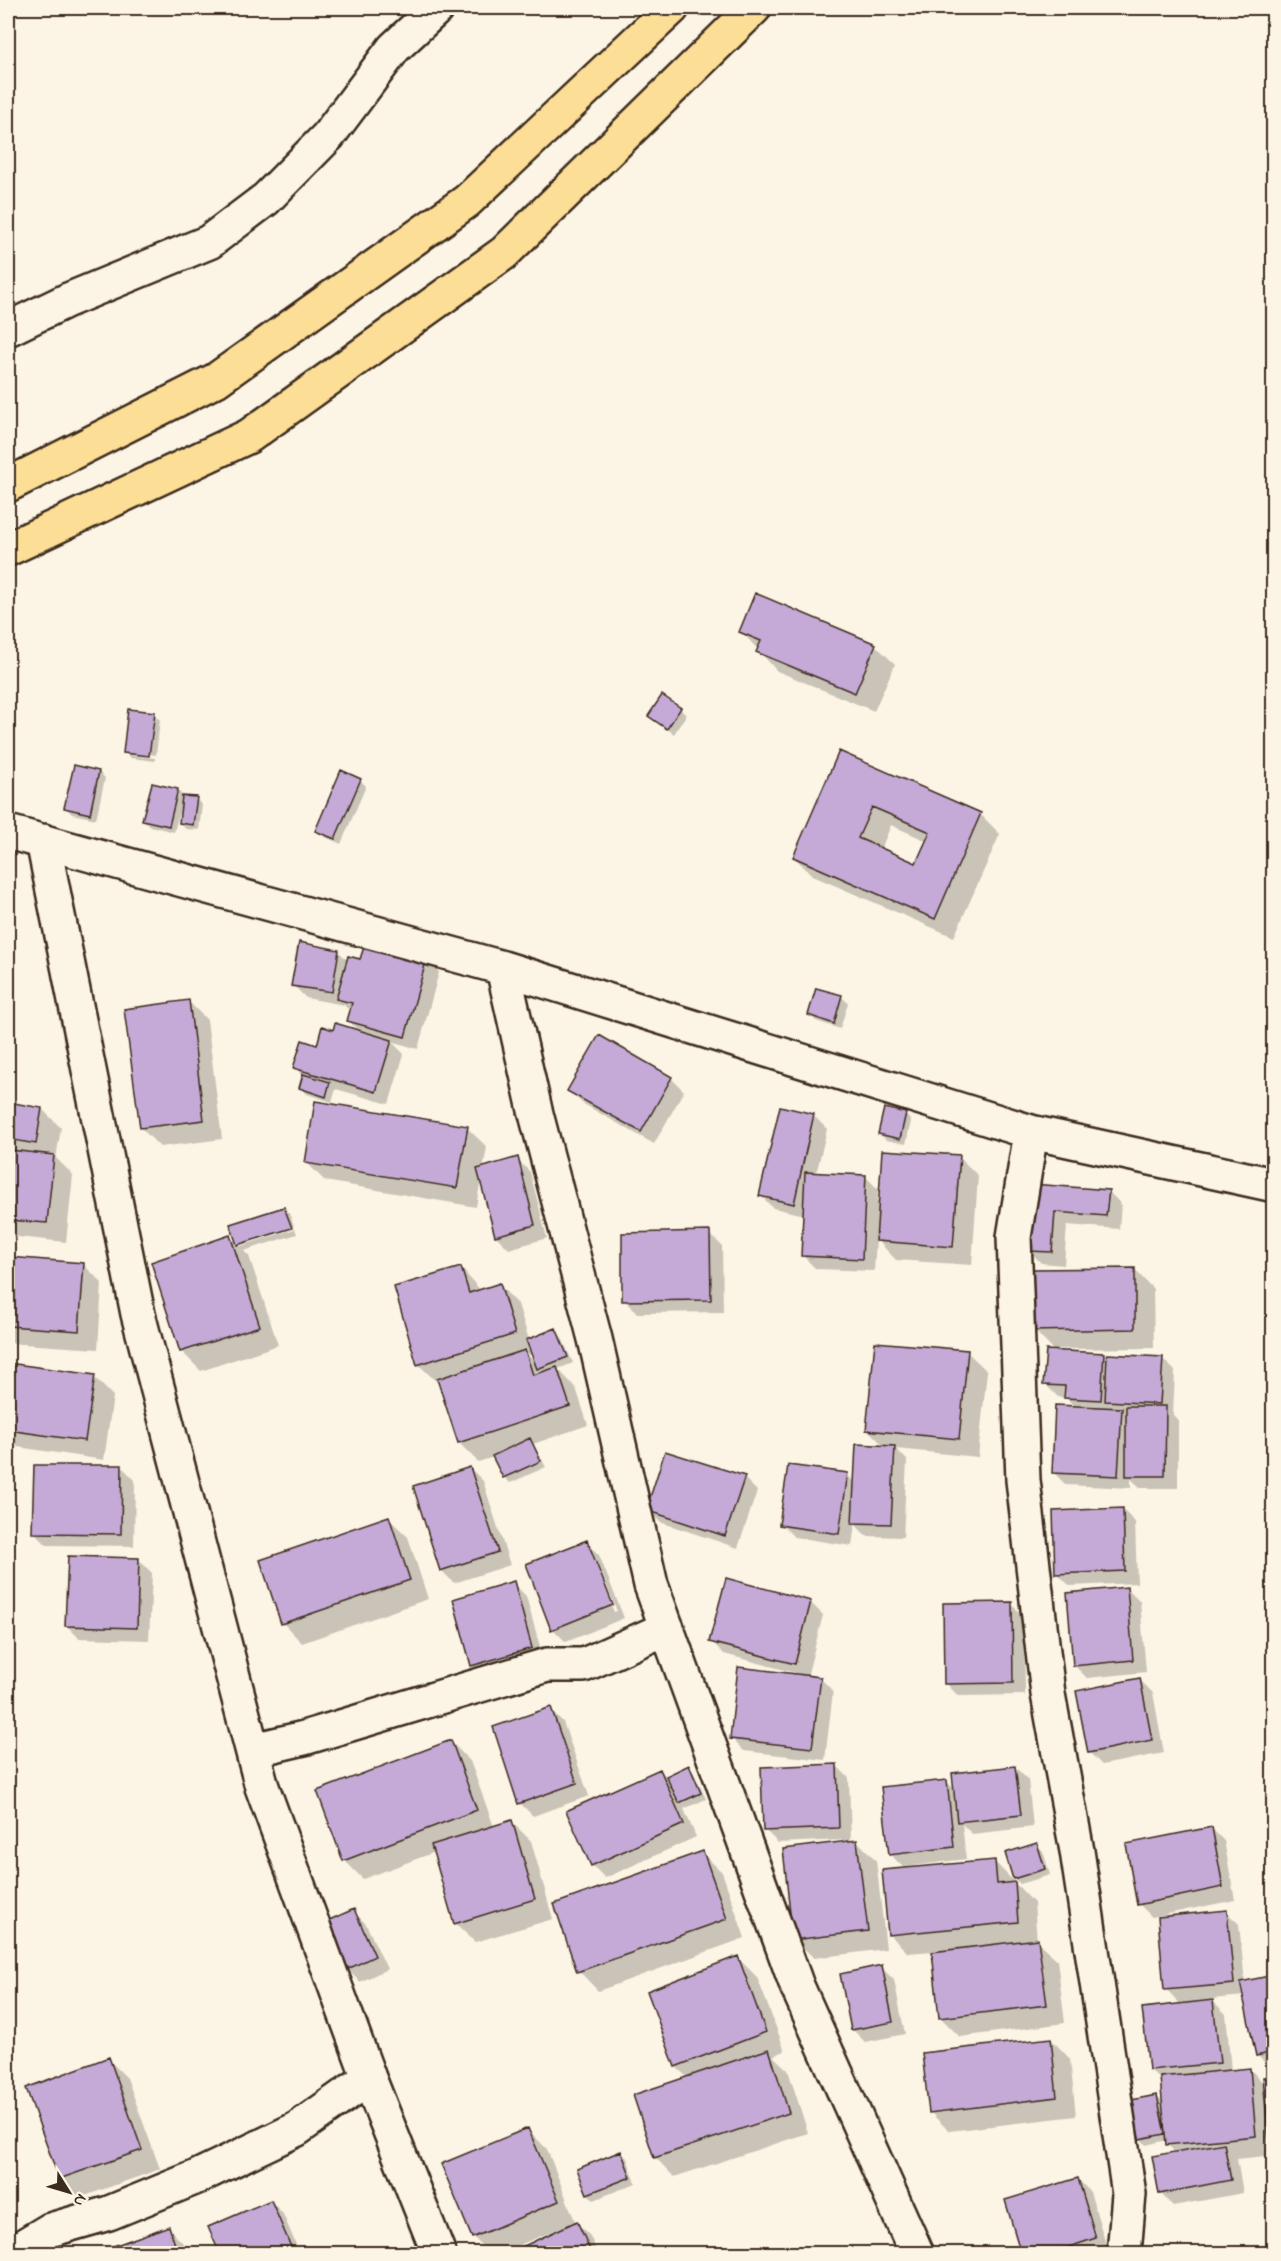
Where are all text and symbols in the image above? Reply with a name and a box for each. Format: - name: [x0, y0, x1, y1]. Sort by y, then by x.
- north arrow: [39, 2162, 99, 2222]
- text: N: [66, 2188, 92, 2212]

